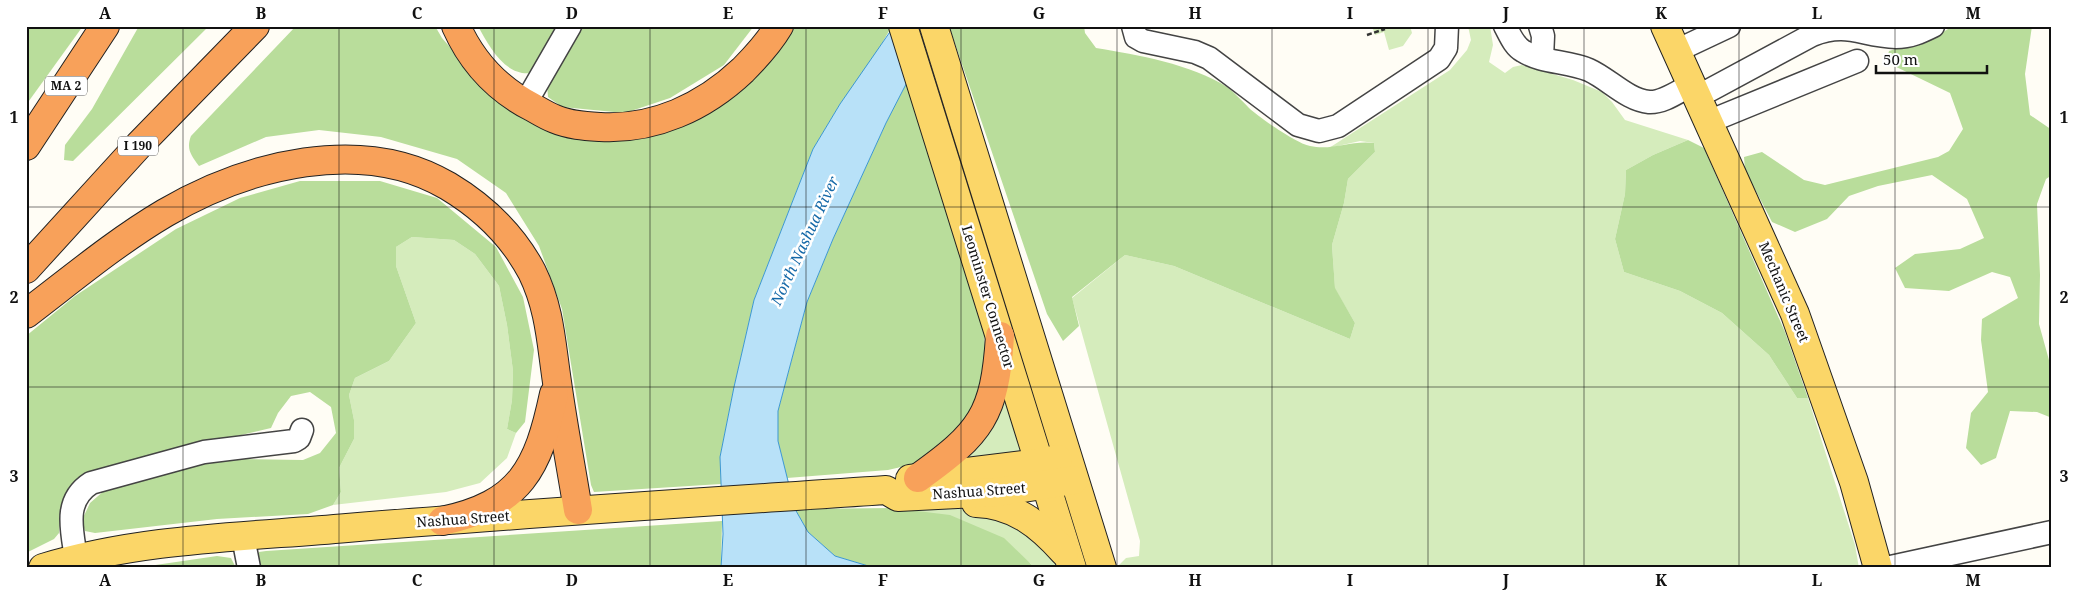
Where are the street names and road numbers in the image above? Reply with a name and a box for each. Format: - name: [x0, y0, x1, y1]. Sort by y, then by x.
- road number: MA 2: [45, 76, 87, 95]
- road number: I 190: [118, 136, 158, 156]
- street label: Leominster Connector: [958, 223, 1019, 371]
- street label: Mechanic Street: [1755, 239, 1814, 345]
- street label: Nashua Street: [932, 478, 1026, 503]
- street label: Nashua Street: [416, 506, 510, 531]

